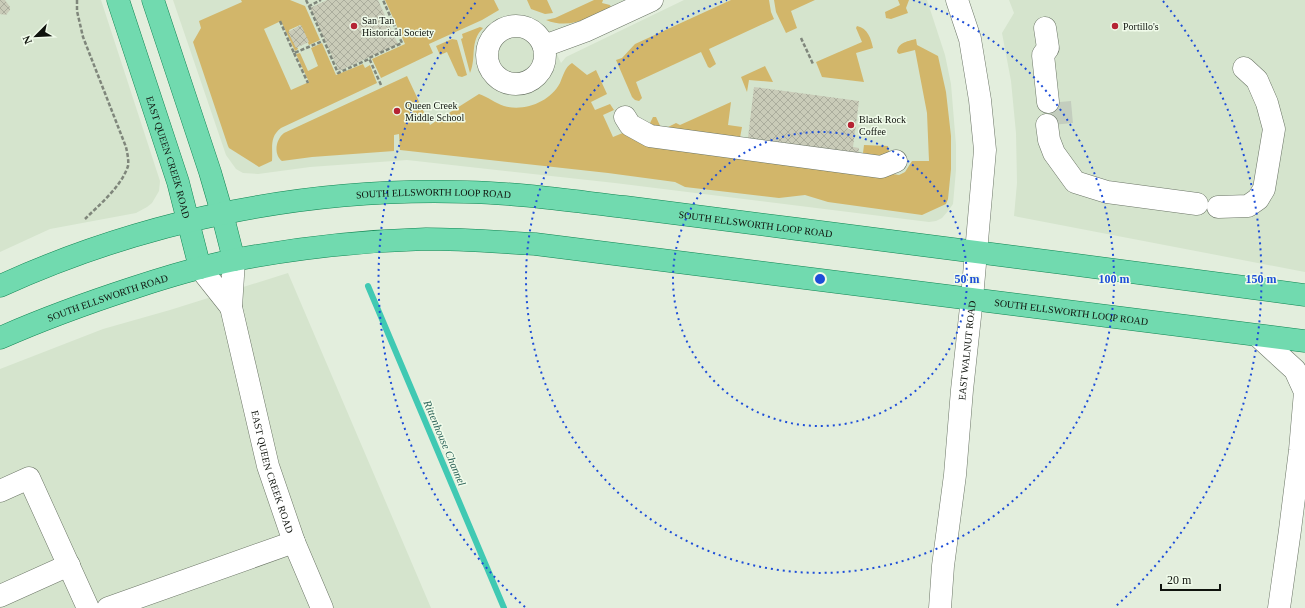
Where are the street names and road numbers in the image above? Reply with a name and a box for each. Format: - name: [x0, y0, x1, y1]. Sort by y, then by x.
- street label: EAST QUEEN CREEK ROAD: [144, 94, 193, 219]
- street label: SOUTH ELLSWORTH LOOP ROAD: [356, 186, 511, 200]
- street label: SOUTH ELLSWORTH LOOP ROAD: [678, 208, 833, 239]
- street label: SOUTH ELLSWORTH ROAD: [46, 272, 169, 323]
- street label: SOUTH ELLSWORTH LOOP ROAD: [994, 296, 1149, 327]
- street label: EAST WALNUT ROAD: [956, 300, 977, 401]
- street label: EAST QUEEN CREEK ROAD: [250, 409, 296, 534]

